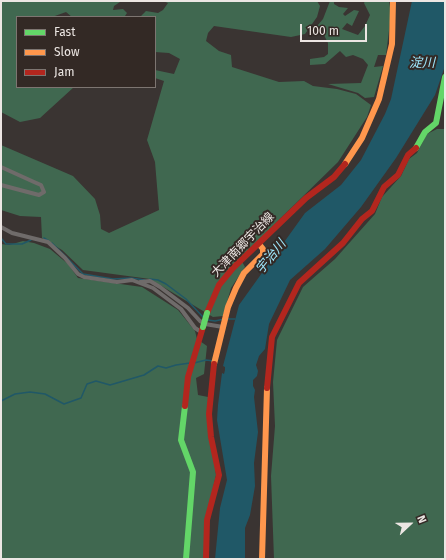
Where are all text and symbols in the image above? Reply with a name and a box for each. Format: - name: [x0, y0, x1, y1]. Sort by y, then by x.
- legend: [16, 16, 156, 88]
- scale bar: [302, 16, 369, 42]
- text: 100 m: [307, 24, 339, 38]
- text: Fast: [54, 25, 76, 39]
- text: Slow: [54, 45, 80, 59]
- water label: 淀川: [409, 55, 435, 71]
- text: Jam: [54, 65, 74, 79]
- street label: 大津南郷宇治線: [209, 210, 277, 280]
- water label: 宇治川: [253, 237, 289, 277]
- north arrow: [390, 504, 430, 544]
- text: N: [414, 513, 429, 525]

